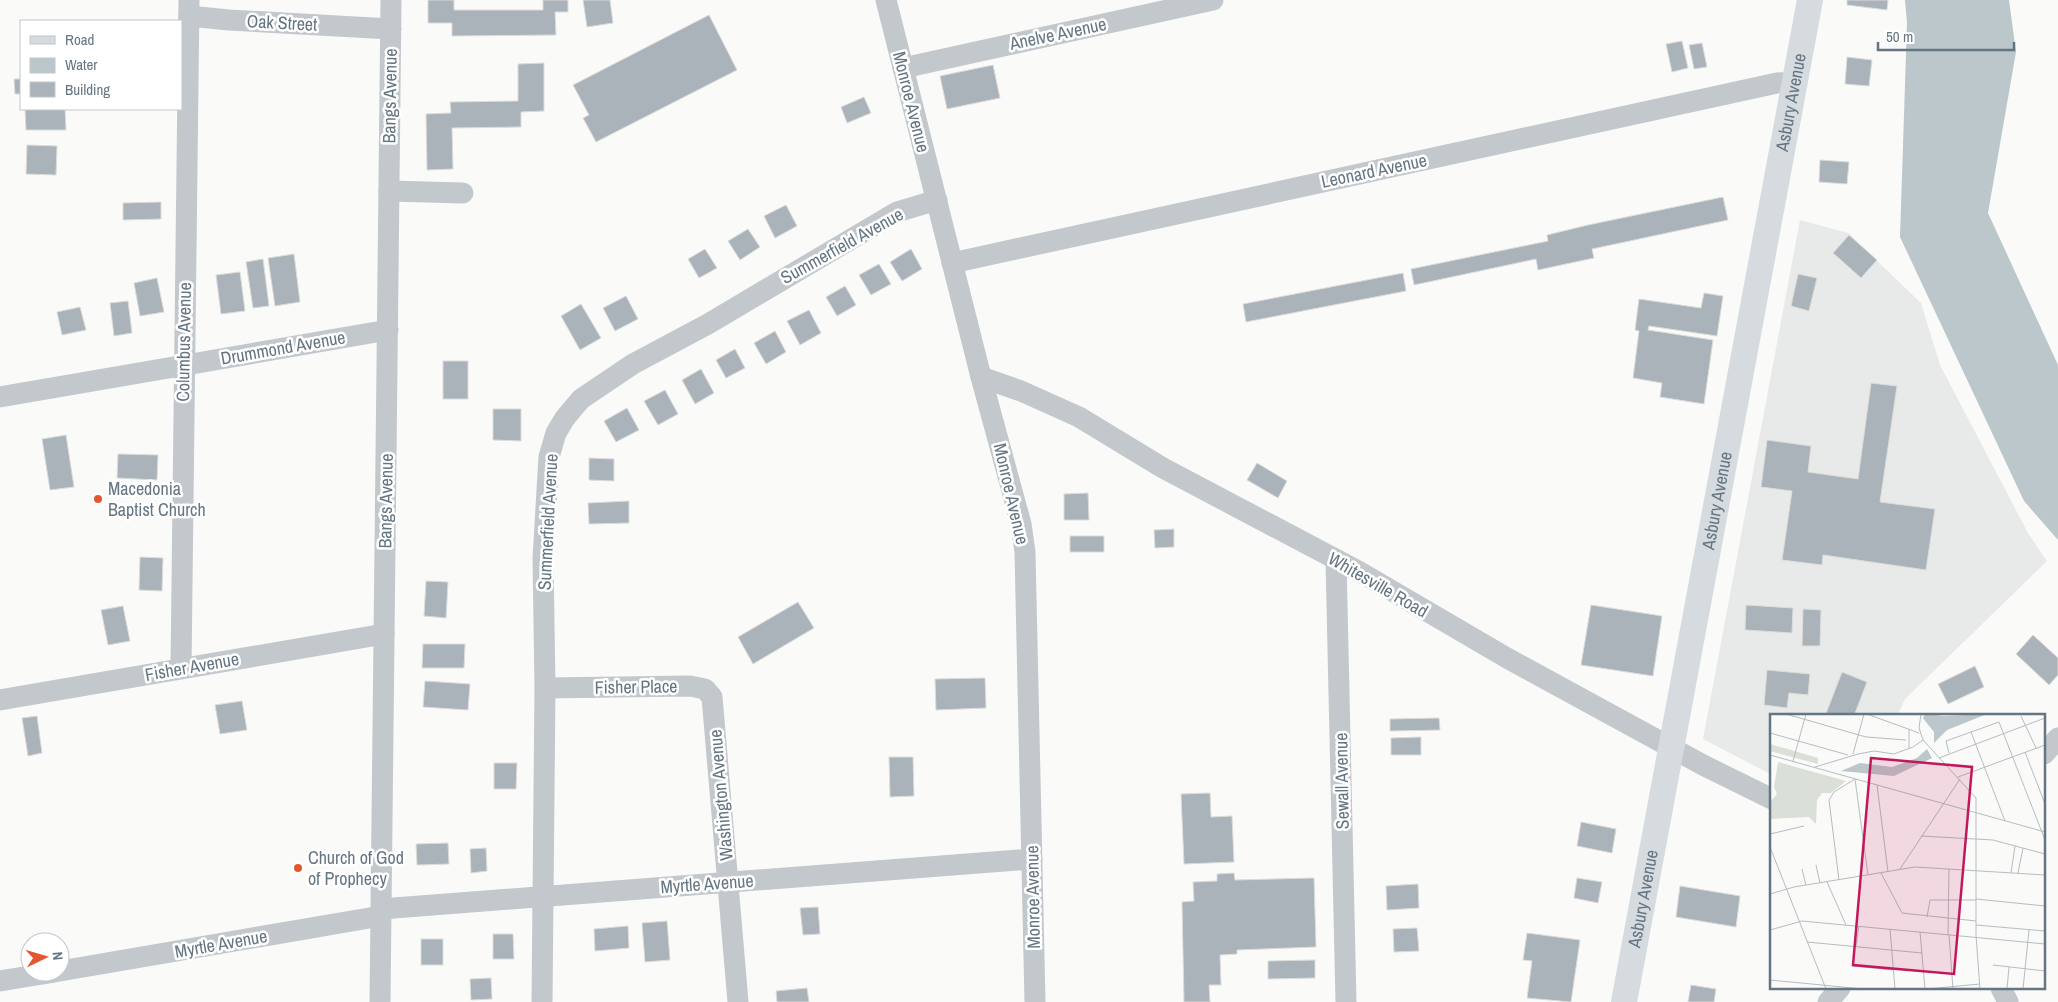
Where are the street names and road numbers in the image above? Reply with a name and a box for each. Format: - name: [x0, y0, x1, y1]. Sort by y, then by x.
- street label: Oak Street: [246, 8, 318, 37]
- street label: Anelve Avenue: [1006, 11, 1109, 56]
- street label: Bangs Avenue: [376, 48, 403, 144]
- street label: Monroe Avenue: [887, 49, 936, 155]
- street label: Asbury Avenue: [1769, 51, 1812, 154]
- street label: Leonard Avenue: [1319, 147, 1429, 194]
- street label: Summerfield Avenue: [776, 201, 908, 290]
- street label: Columbus Avenue: [170, 282, 197, 402]
- street label: Drummond Avenue: [219, 324, 347, 371]
- street label: Monroe Avenue: [988, 441, 1035, 547]
- street label: Asbury Avenue: [1695, 449, 1738, 552]
- street label: Bangs Avenue: [372, 453, 399, 549]
- street label: Summerfield Avenue: [531, 453, 564, 591]
- street label: Whitesville Road: [1324, 546, 1433, 623]
- street label: Fisher Avenue: [143, 646, 241, 687]
- street label: Fisher Place: [594, 673, 678, 700]
- street label: Washington Avenue: [702, 729, 739, 862]
- street label: Sewall Avenue: [1328, 733, 1355, 830]
- street label: Monroe Avenue: [1019, 845, 1046, 949]
- street label: Asbury Avenue: [1621, 848, 1664, 951]
- street label: Myrtle Avenue: [660, 868, 754, 899]
- street label: Myrtle Avenue: [173, 923, 269, 964]

